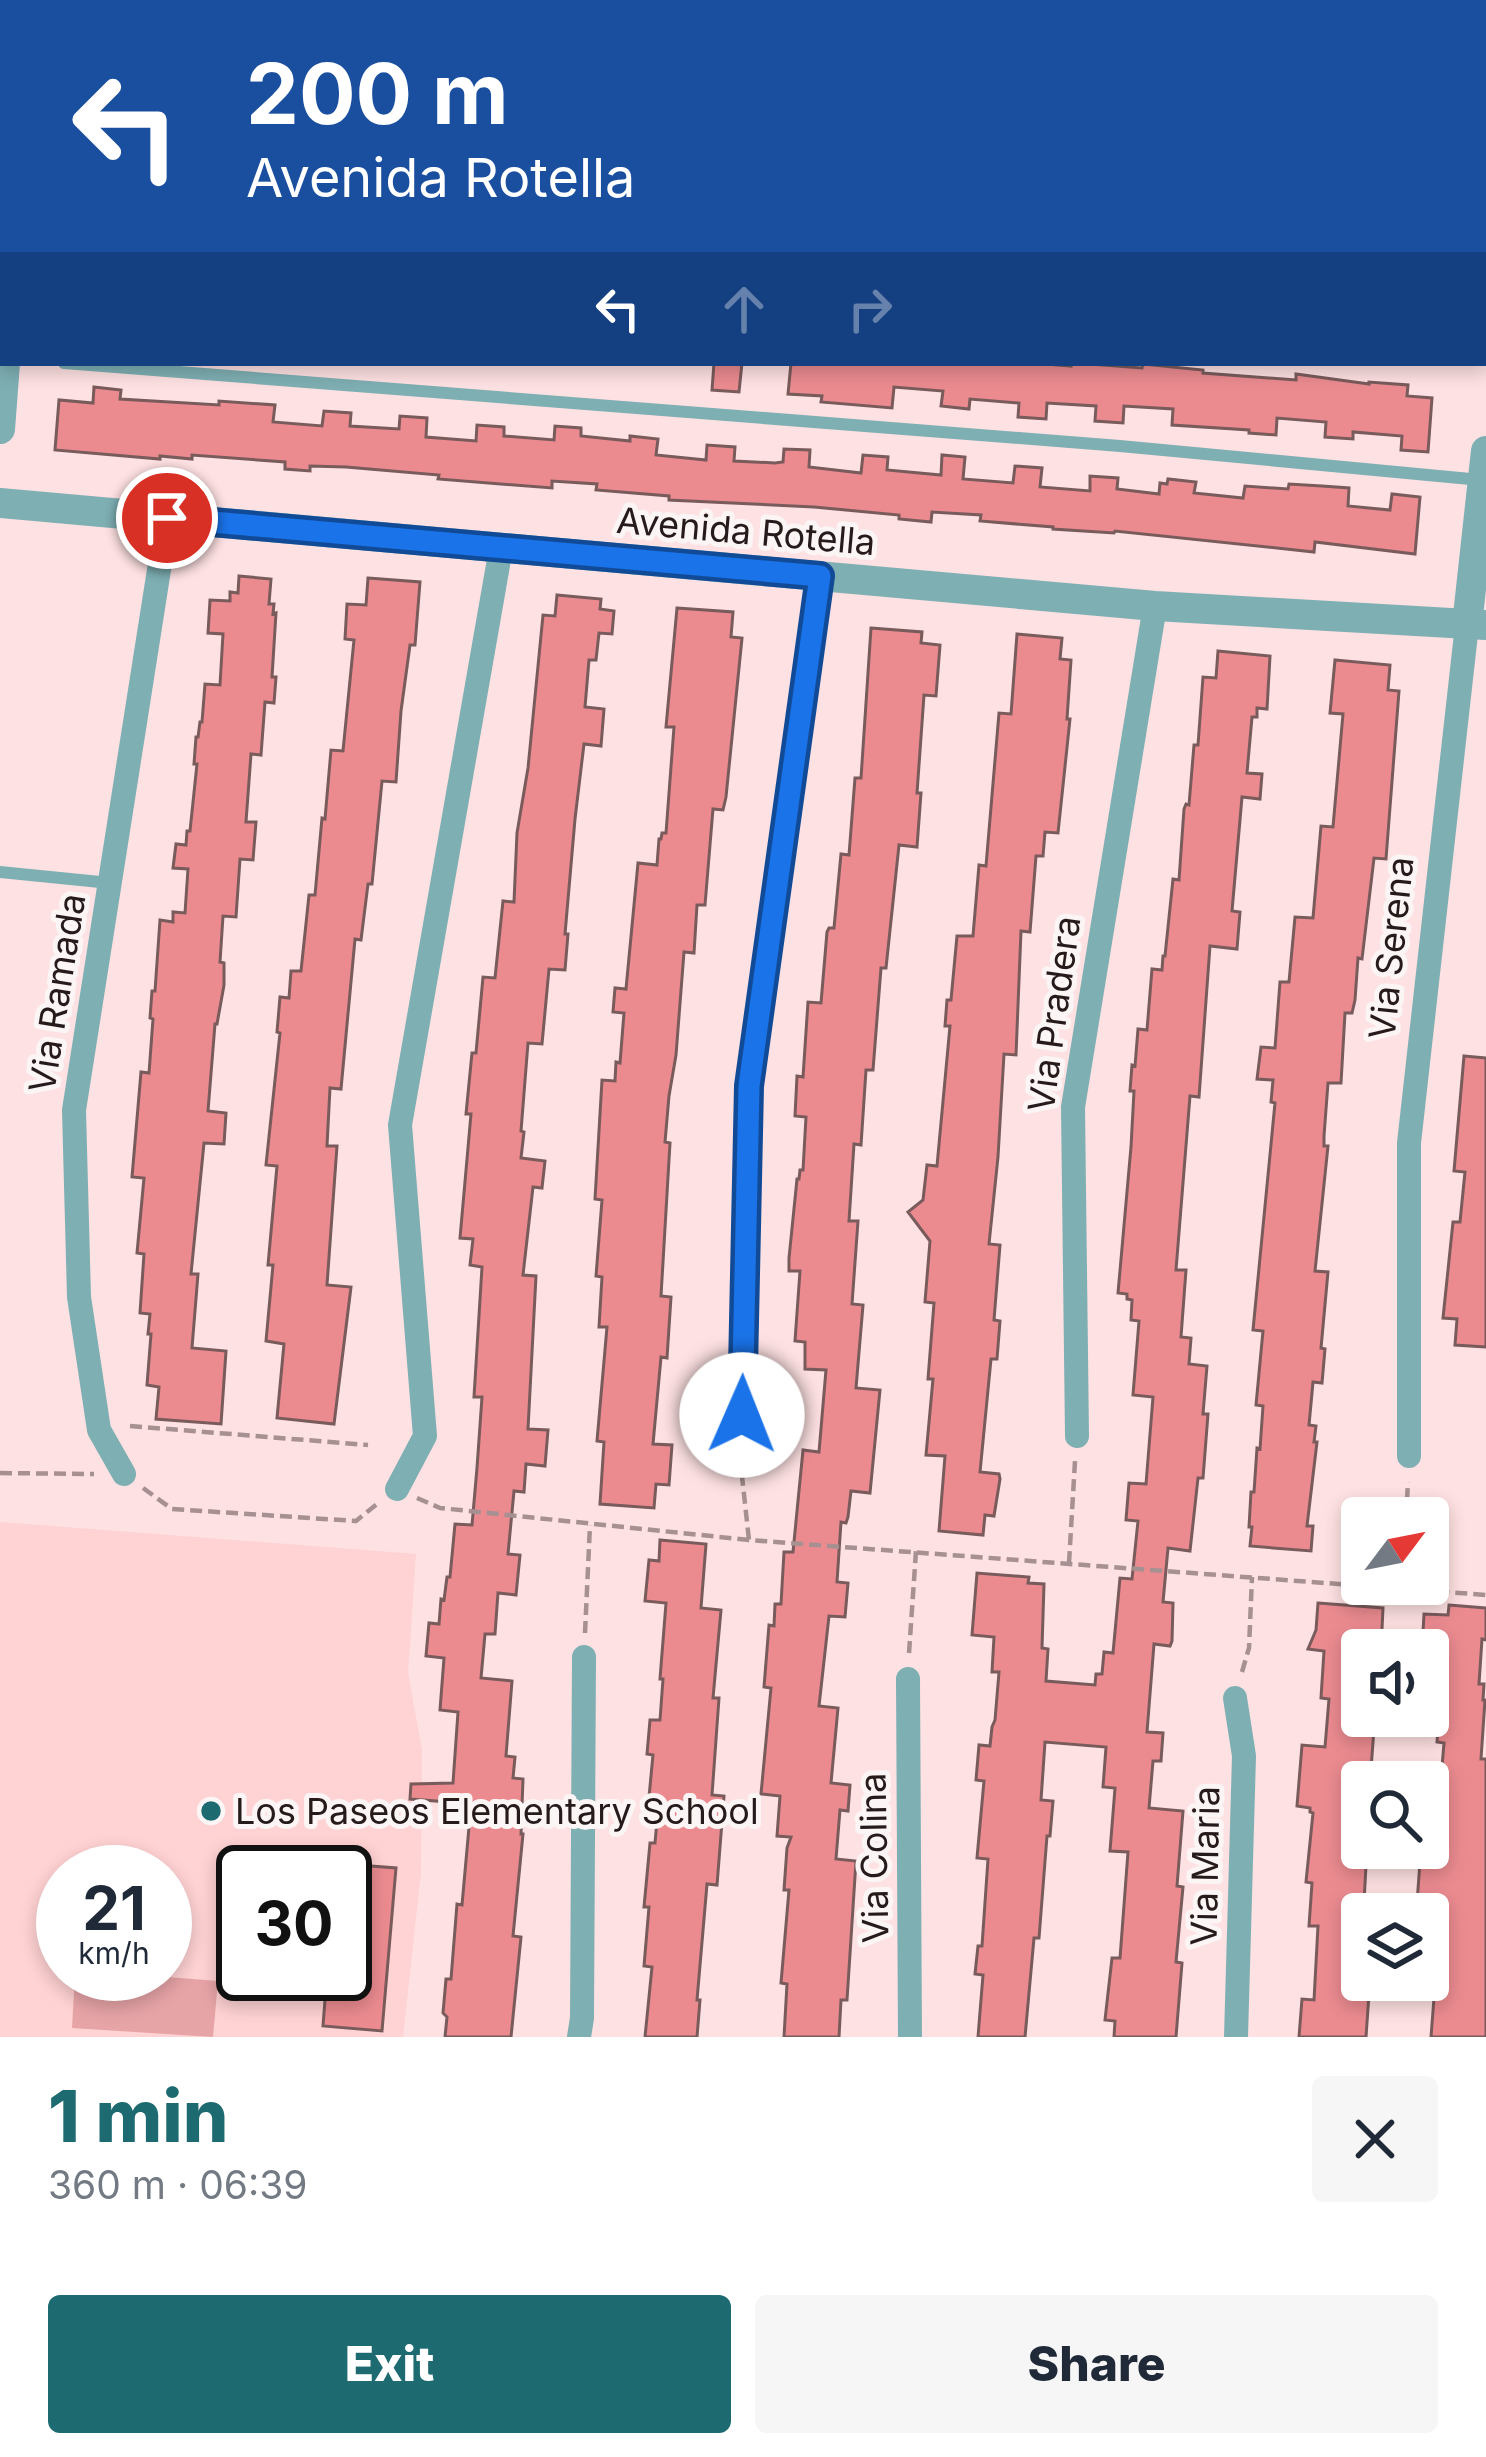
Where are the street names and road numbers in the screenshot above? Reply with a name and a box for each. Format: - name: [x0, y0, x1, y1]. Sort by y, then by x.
- street label: Avenida Rotella: [615, 498, 877, 564]
- street label: Via Serena: [1360, 854, 1422, 1042]
- street label: Via Ramada: [20, 890, 94, 1096]
- street label: Via Pradera: [1018, 913, 1090, 1115]
- street label: Via Colina: [851, 1772, 897, 1944]
- street label: Via Maria: [1182, 1786, 1228, 1946]

